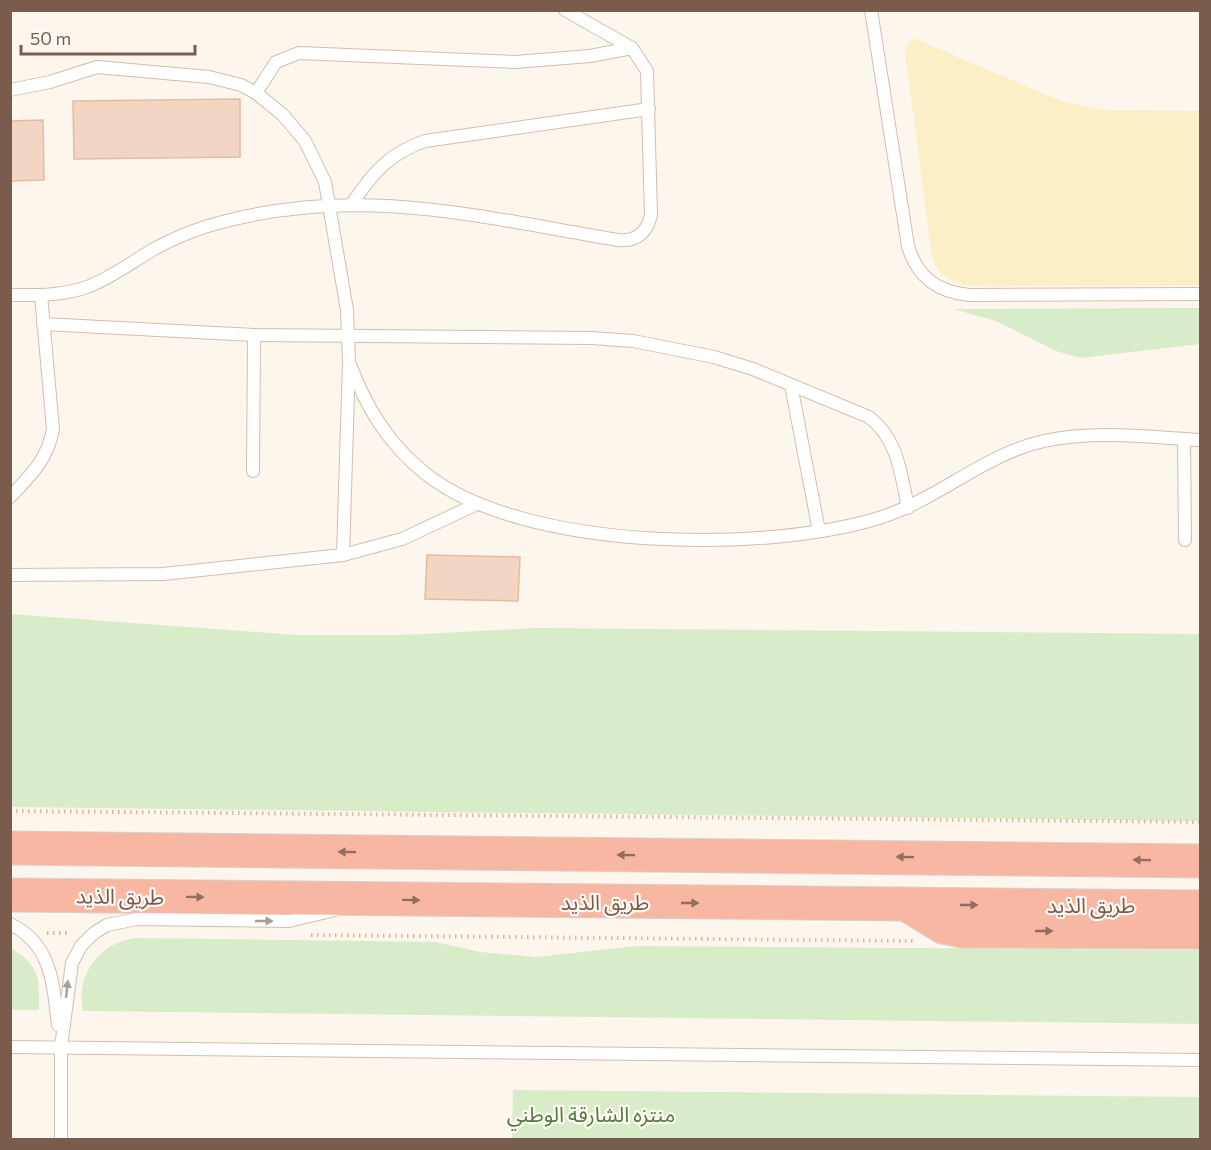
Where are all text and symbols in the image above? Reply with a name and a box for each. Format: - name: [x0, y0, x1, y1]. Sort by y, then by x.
- scale bar: [21, 18, 195, 56]
- text: 50 m: [30, 27, 71, 49]
- one-way arrow: [338, 847, 357, 857]
- one-way arrow: [617, 850, 636, 859]
- one-way arrow: [896, 853, 915, 862]
- one-way arrow: [1133, 855, 1152, 865]
- street label: طريق الذيد: [76, 882, 164, 911]
- street label: طريق الذيد: [561, 889, 649, 916]
- one-way arrow: [185, 892, 204, 902]
- street label: طريق الذيد: [1047, 892, 1135, 919]
- one-way arrow: [401, 895, 420, 905]
- one-way arrow: [680, 898, 699, 908]
- one-way arrow: [959, 900, 978, 910]
- one-way arrow: [254, 916, 273, 926]
- one-way arrow: [1034, 926, 1053, 936]
- one-way arrow: [62, 979, 72, 998]
- park label: منتزه الشارقة الوطني: [507, 1101, 675, 1131]

